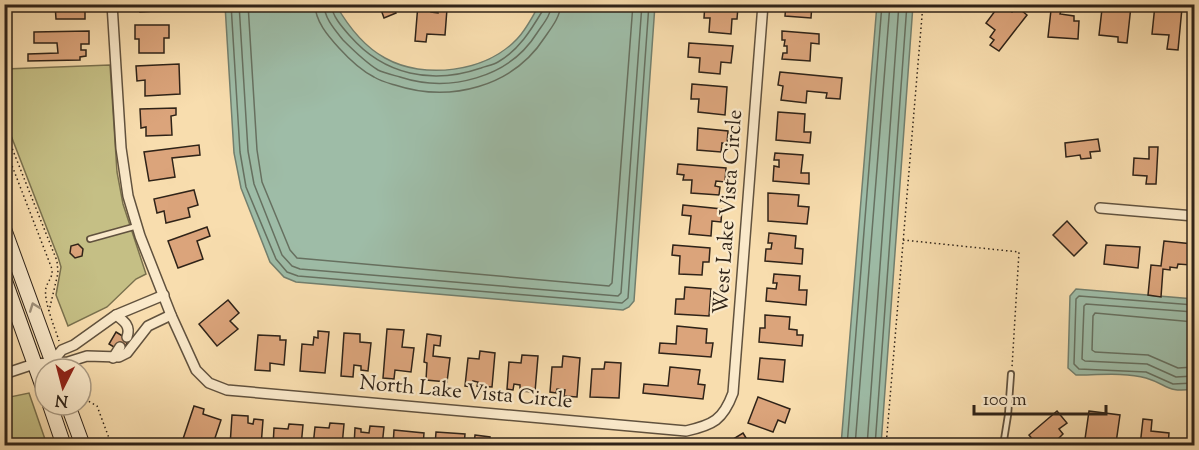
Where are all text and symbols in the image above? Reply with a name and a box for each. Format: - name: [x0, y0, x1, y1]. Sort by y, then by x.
- street label: West Lake Vista Circle: [707, 109, 751, 315]
- one-way arrow: [28, 302, 41, 313]
- north arrow: [33, 357, 93, 417]
- street label: North Lake Vista Circle: [358, 369, 574, 417]
- scale bar: [974, 378, 1106, 416]
- text: N: [54, 387, 69, 412]
- text: 100 m: [983, 388, 1027, 414]

